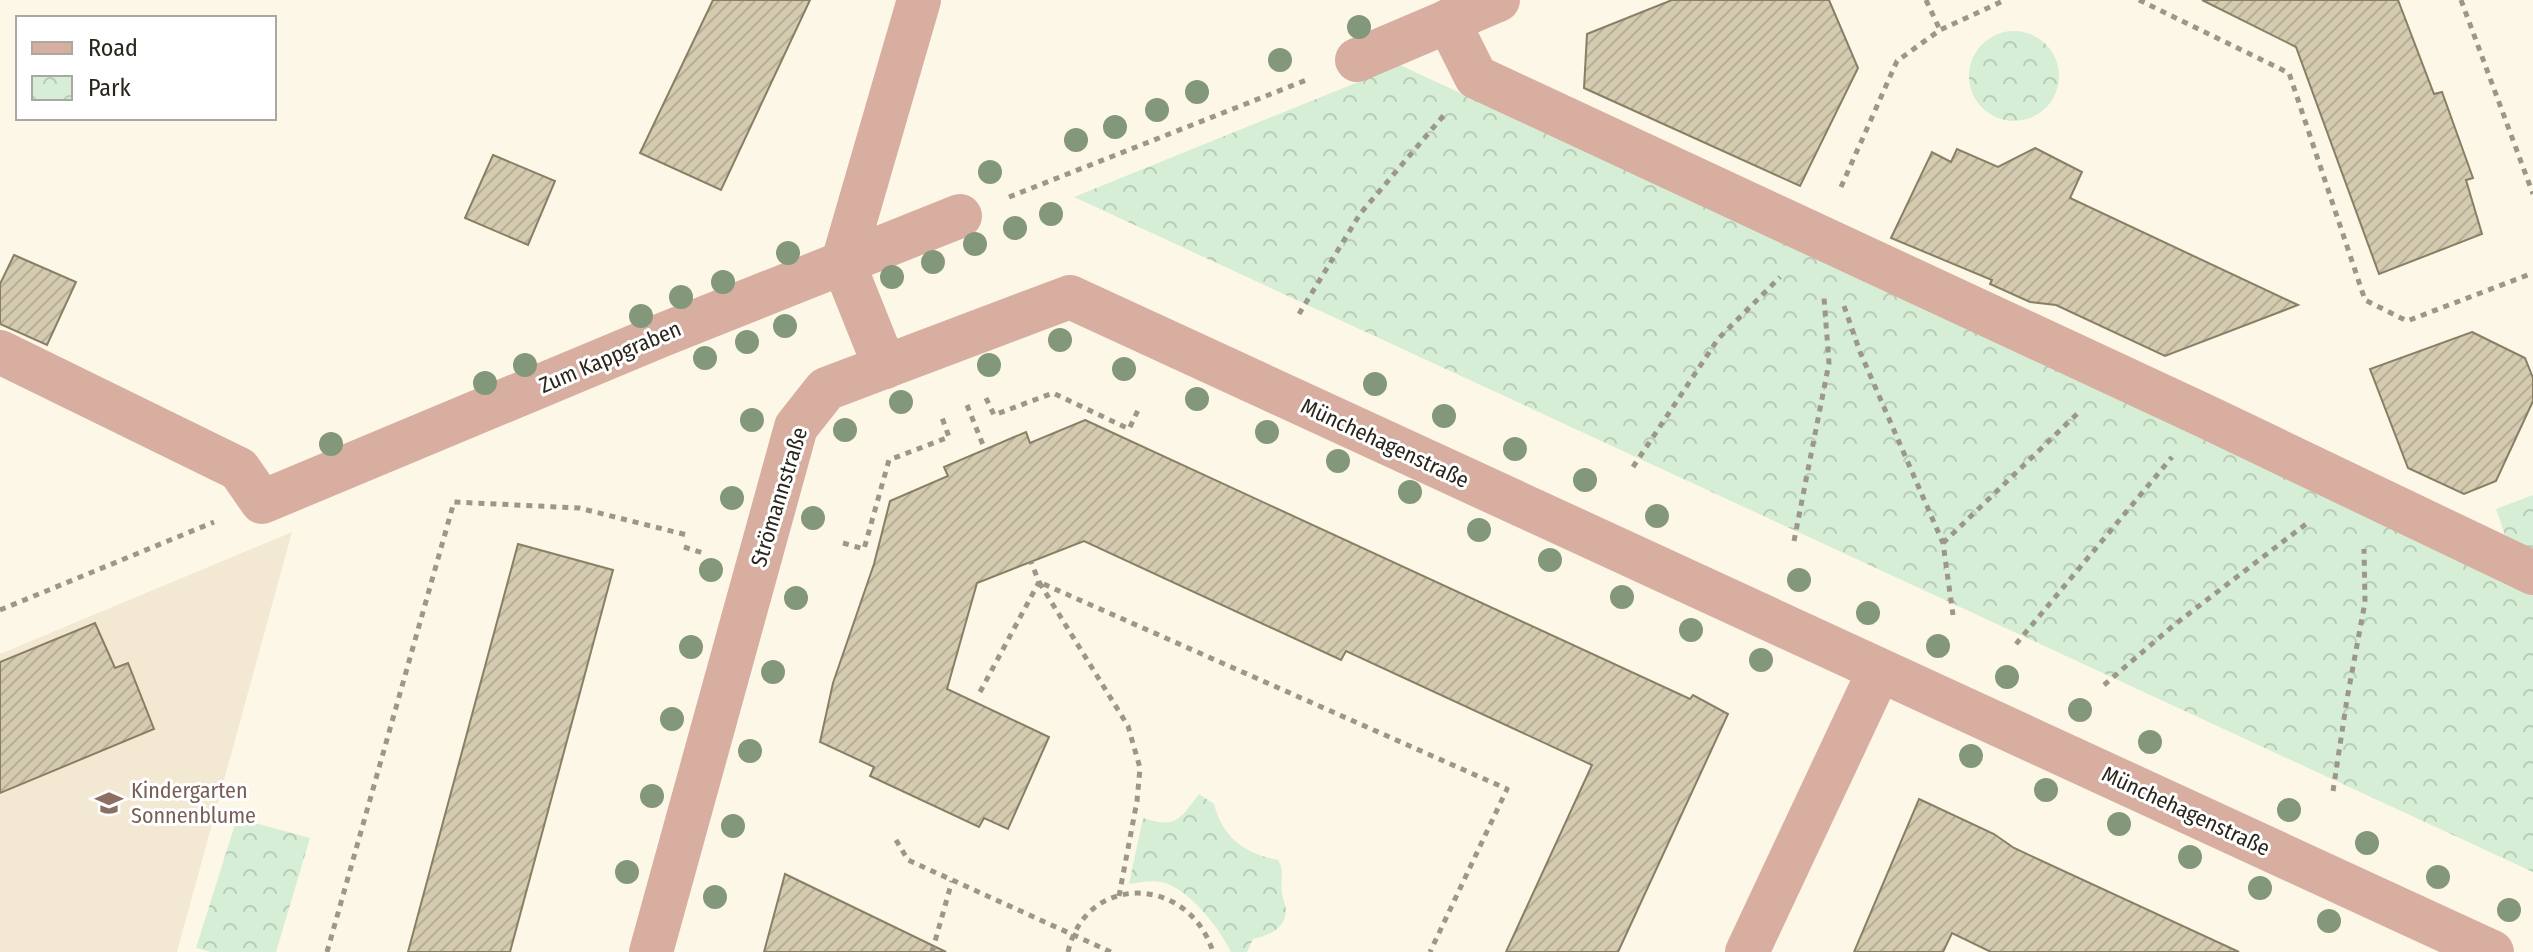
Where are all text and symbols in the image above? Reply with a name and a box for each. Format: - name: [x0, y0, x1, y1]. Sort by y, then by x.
- legend: [16, 16, 276, 120]
- text: Road: [88, 34, 138, 62]
- text: Park: [88, 74, 131, 102]
- street label: Zum Kappgraben: [535, 315, 685, 399]
- street label: Münchehagenstraße: [1297, 392, 1473, 494]
- street label: Strömannstraße: [745, 424, 813, 570]
- street label: Münchehagenstraße: [2098, 760, 2274, 862]
- place label: Kindergarten Sonnenblume: [131, 777, 256, 829]
- school or university icon: Kindergarten Sonnenblume: [94, 788, 124, 818]

